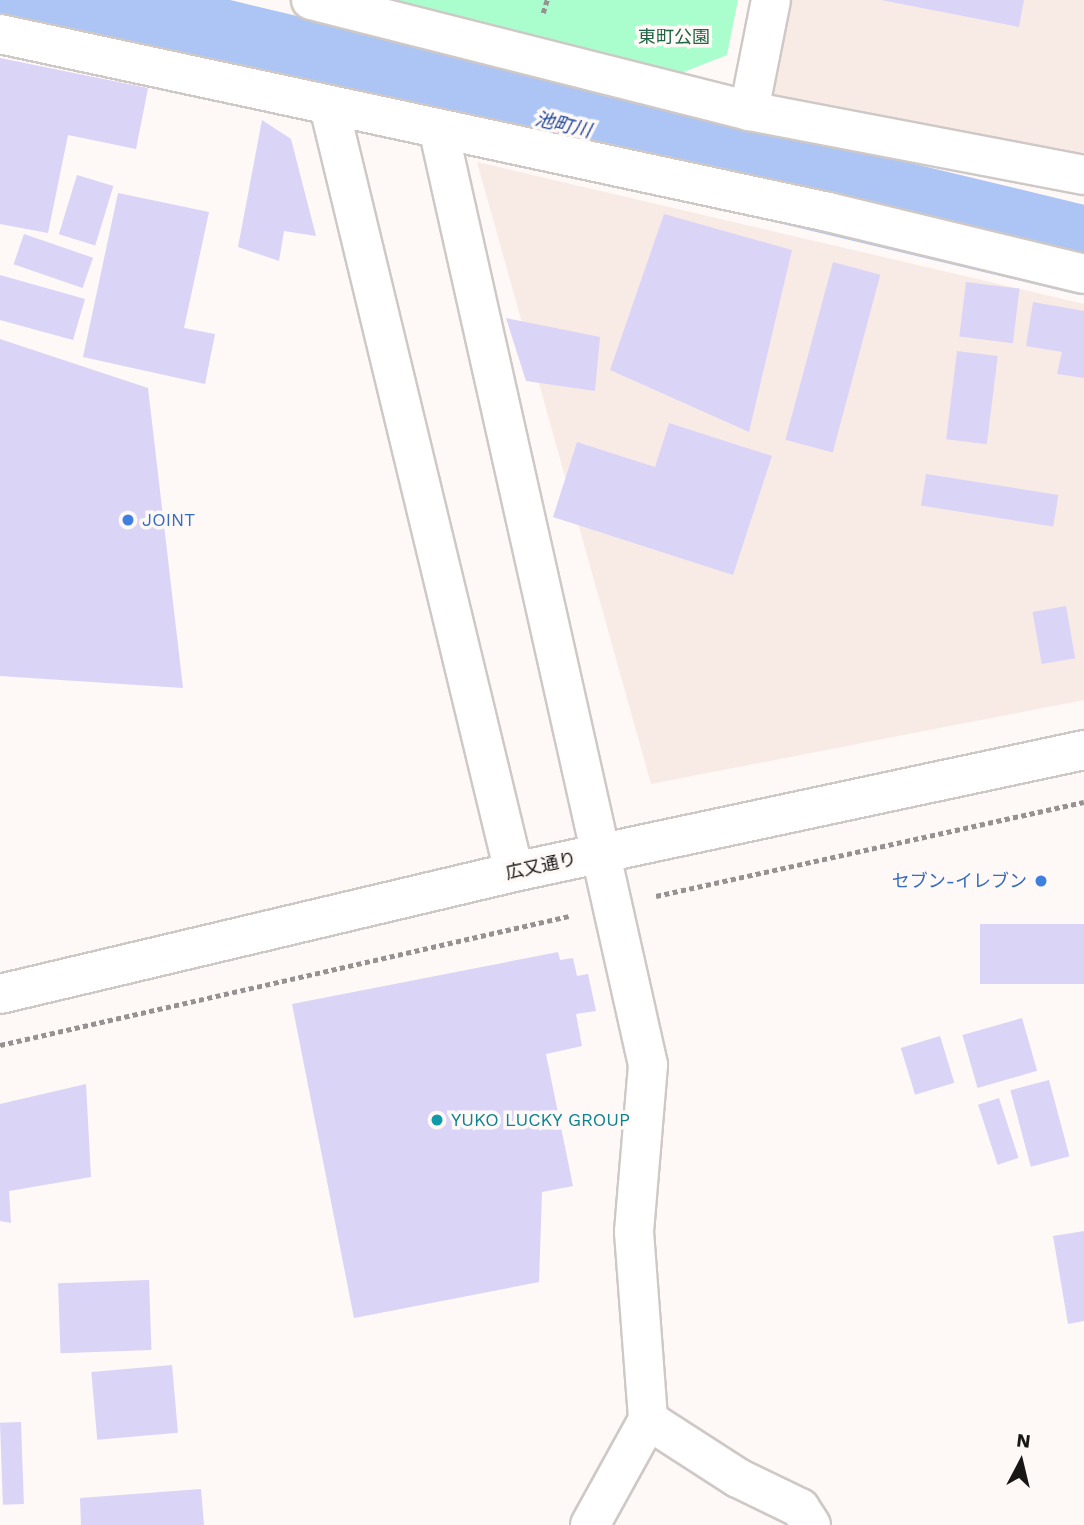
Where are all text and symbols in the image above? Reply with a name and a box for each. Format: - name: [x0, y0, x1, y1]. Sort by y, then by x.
- park label: 東町公園: [638, 26, 710, 48]
- water label: 池町川: [533, 107, 593, 143]
- place label: JOINT: [142, 509, 195, 531]
- marker: JOINT: [120, 512, 136, 528]
- street label: 広又通り: [504, 848, 578, 884]
- place label: セブン-イレブン: [892, 870, 1027, 892]
- marker: セブン-イレブン: [1033, 873, 1049, 889]
- place label: YUKO LUCKY GROUP: [451, 1109, 631, 1131]
- marker: YUKO LUCKY GROUP: [429, 1112, 445, 1128]
- north arrow: [986, 1427, 1056, 1497]
- text: N: [1015, 1428, 1032, 1453]

